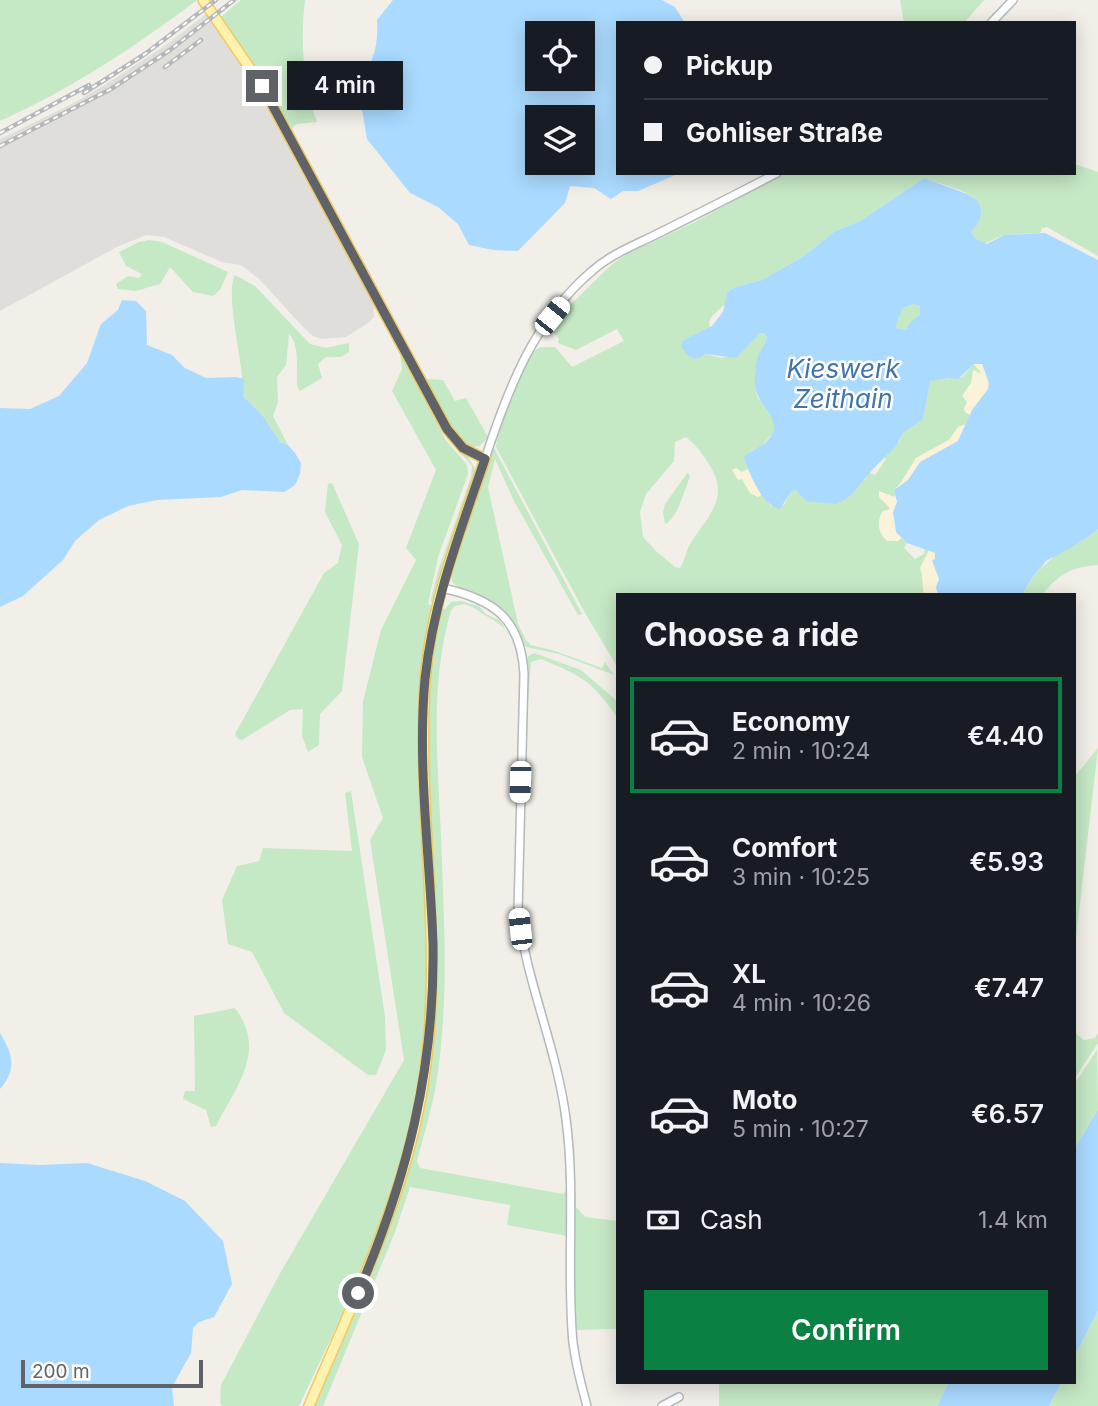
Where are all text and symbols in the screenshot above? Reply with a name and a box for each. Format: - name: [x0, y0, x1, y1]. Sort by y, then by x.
- map controls: [525, 21, 595, 175]
- button: locate: [525, 21, 595, 91]
- text: Pickup: [686, 50, 773, 81]
- callout: 4 min: [286, 62, 402, 110]
- route end: [246, 70, 278, 102]
- text: 4 min: [314, 71, 376, 99]
- button: layers: [525, 105, 595, 175]
- text: Gohliser Straße: [686, 117, 883, 148]
- car: [531, 293, 574, 339]
- water label: Kieswerk Zeithain: [786, 353, 900, 414]
- text: Choose a ride: [644, 615, 859, 654]
- icon: car: [648, 704, 711, 767]
- text: Economy: [732, 706, 850, 737]
- text: €4.40: [967, 720, 1044, 751]
- text: 2 min · 10:24: [732, 737, 870, 765]
- car: [509, 761, 532, 803]
- icon: car: [648, 830, 711, 893]
- text: Comfort: [732, 832, 837, 863]
- text: €5.93: [969, 846, 1044, 877]
- text: 3 min · 10:25: [732, 863, 870, 891]
- car: [508, 907, 533, 951]
- icon: car: [648, 956, 711, 1019]
- text: XL: [732, 958, 766, 989]
- text: €7.47: [974, 972, 1044, 1003]
- text: 4 min · 10:26: [732, 989, 871, 1017]
- icon: car: [648, 1082, 711, 1145]
- text: Moto: [732, 1084, 797, 1115]
- text: €6.57: [971, 1098, 1044, 1129]
- text: 5 min · 10:27: [732, 1115, 869, 1143]
- icon: cash: [644, 1201, 682, 1239]
- text: Cash: [700, 1204, 763, 1235]
- text: 1.4 km: [978, 1206, 1048, 1234]
- route start: [342, 1277, 374, 1309]
- button: Confirm: [644, 1290, 1048, 1370]
- scale bar: [21, 1357, 203, 1389]
- text: 200 m: [32, 1360, 90, 1383]

